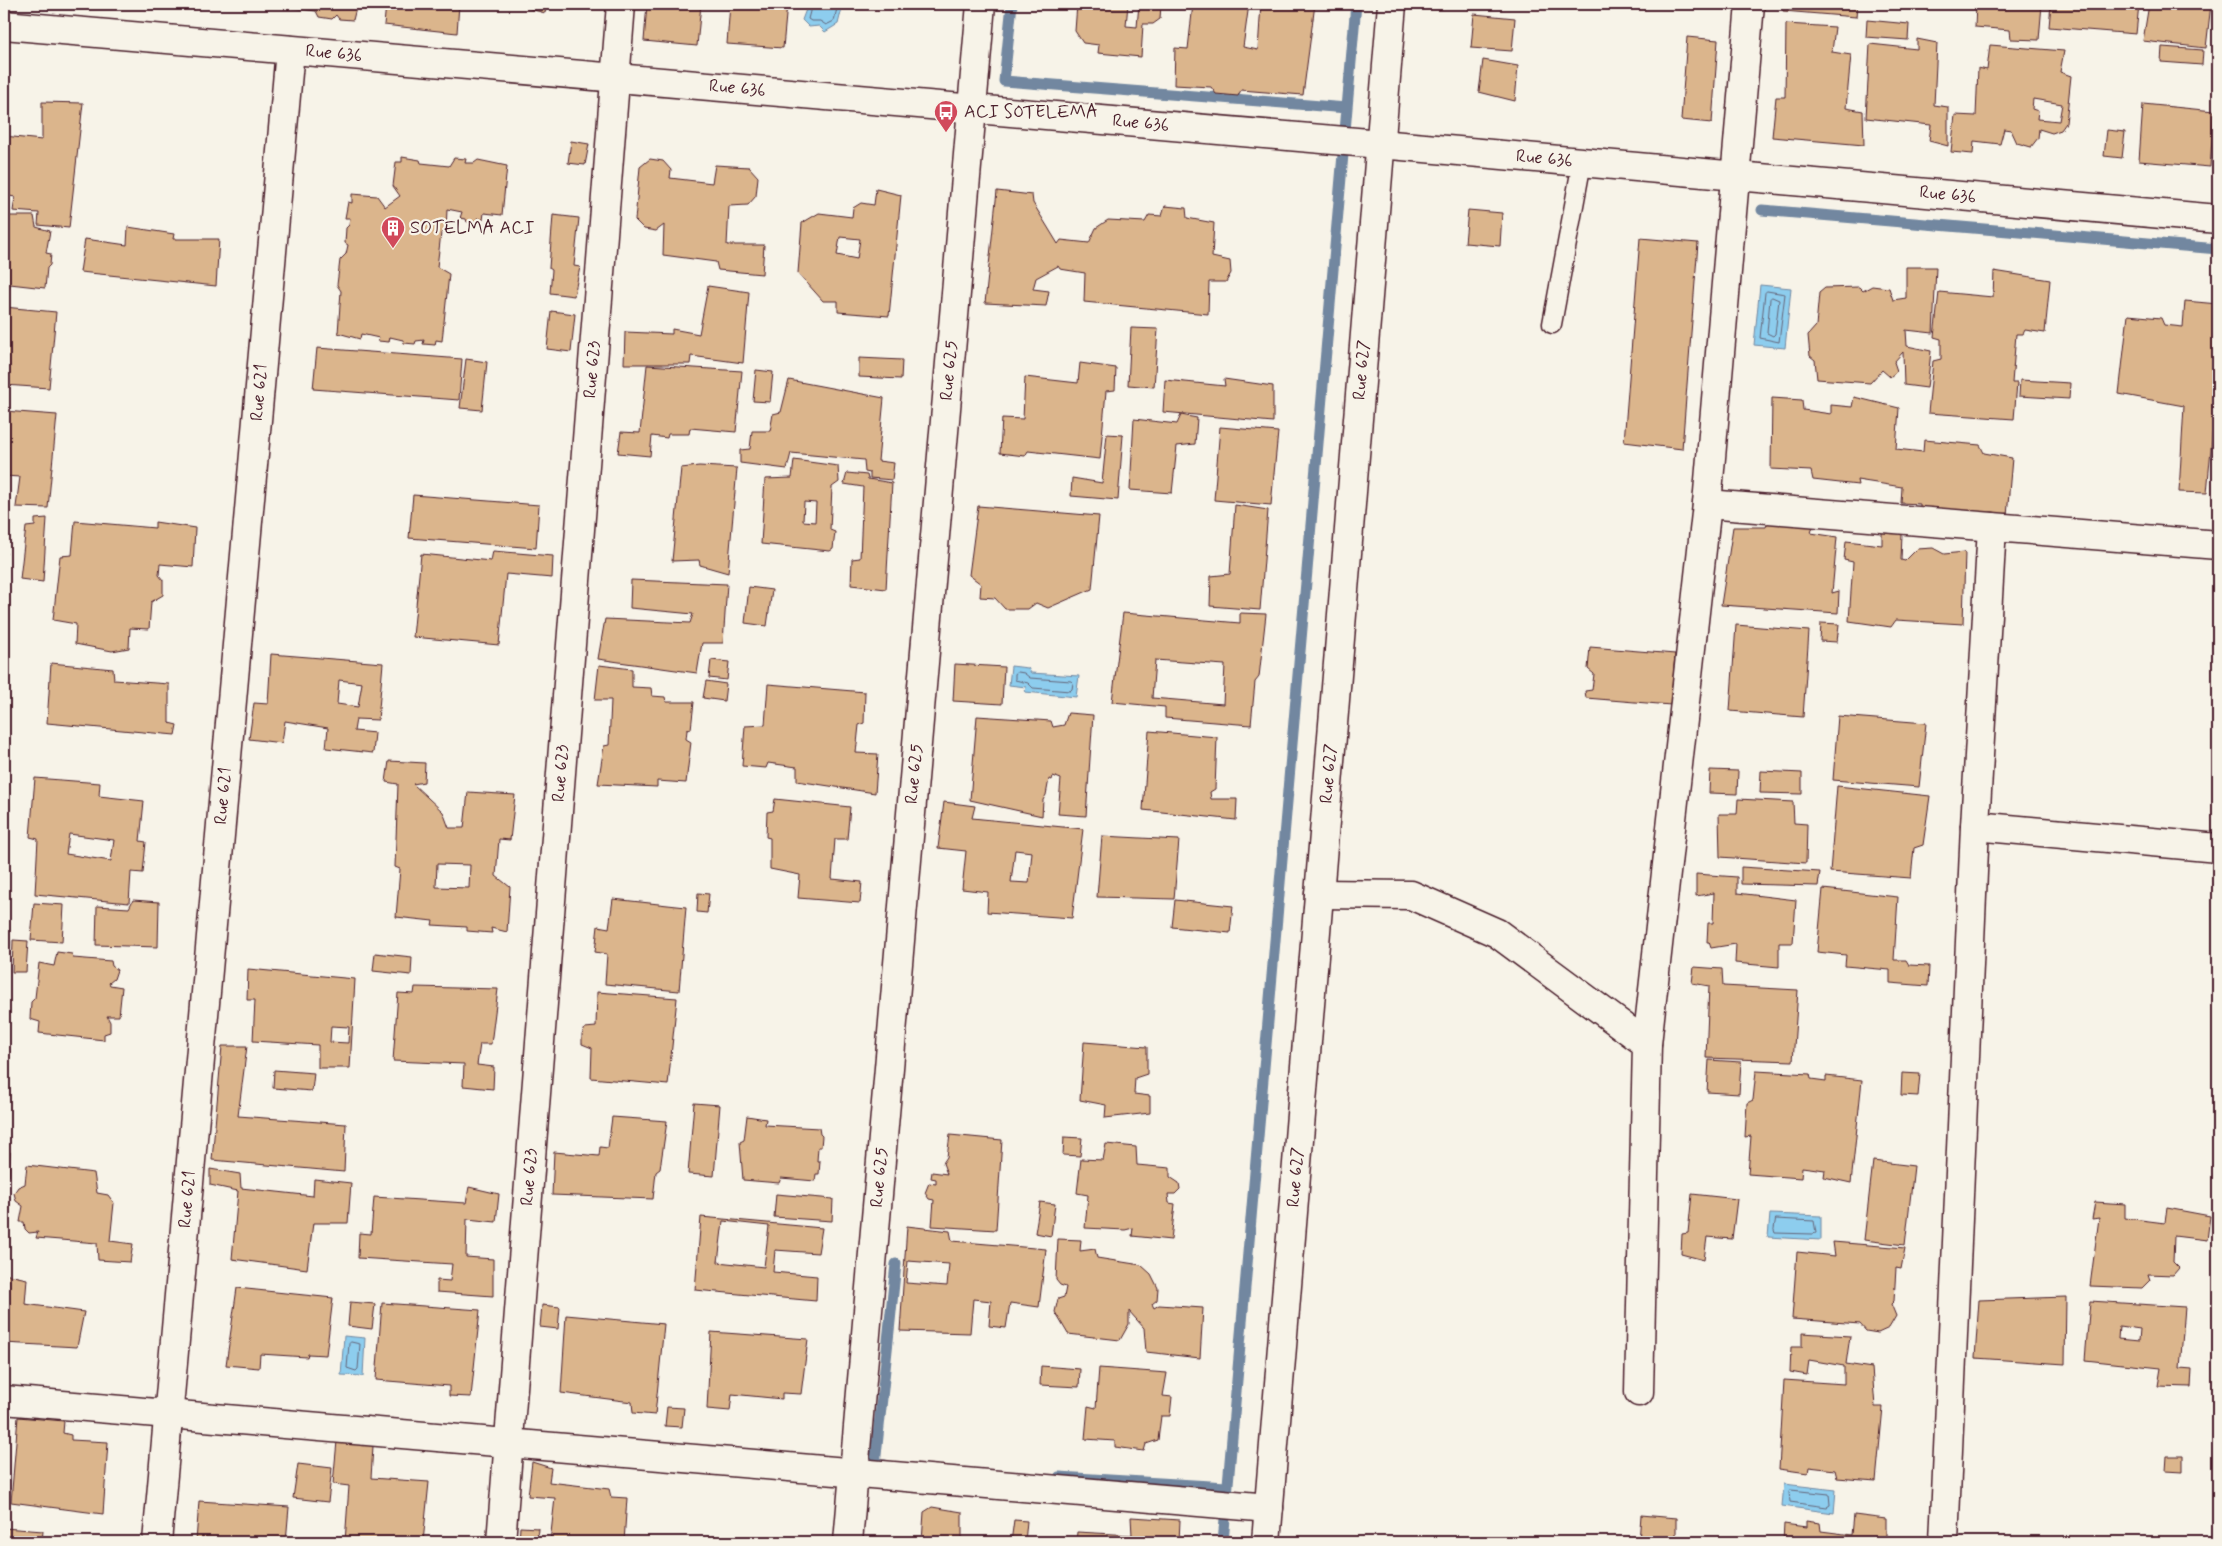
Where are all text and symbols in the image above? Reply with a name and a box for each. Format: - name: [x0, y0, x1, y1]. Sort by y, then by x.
- street label: Rue 636: [304, 39, 363, 68]
- street label: Rue 636: [708, 74, 767, 103]
- bus stop icon: ACI SOTELEMA: [933, 99, 959, 133]
- place label: ACI SOTELEMA: [964, 100, 1098, 124]
- street label: Rue 636: [1111, 109, 1170, 138]
- street label: Rue 636: [1515, 144, 1574, 173]
- street label: Rue 636: [1918, 180, 1977, 209]
- building icon: SOTELMA ACI: [380, 215, 406, 249]
- place label: SOTELMA ACI: [410, 216, 534, 240]
- street label: Rue 625: [935, 339, 964, 401]
- street label: Rue 627: [1348, 339, 1376, 401]
- street label: Rue 623: [578, 340, 607, 399]
- street label: Rue 621: [245, 363, 274, 422]
- street label: Rue 627: [1315, 742, 1343, 805]
- street label: Rue 625: [900, 743, 929, 805]
- street label: Rue 623: [547, 744, 575, 803]
- street label: Rue 621: [209, 766, 238, 826]
- street label: Rue 625: [865, 1146, 894, 1208]
- street label: Rue 627: [1281, 1146, 1310, 1208]
- street label: Rue 623: [515, 1147, 544, 1207]
- street label: Rue 621: [173, 1170, 202, 1229]

